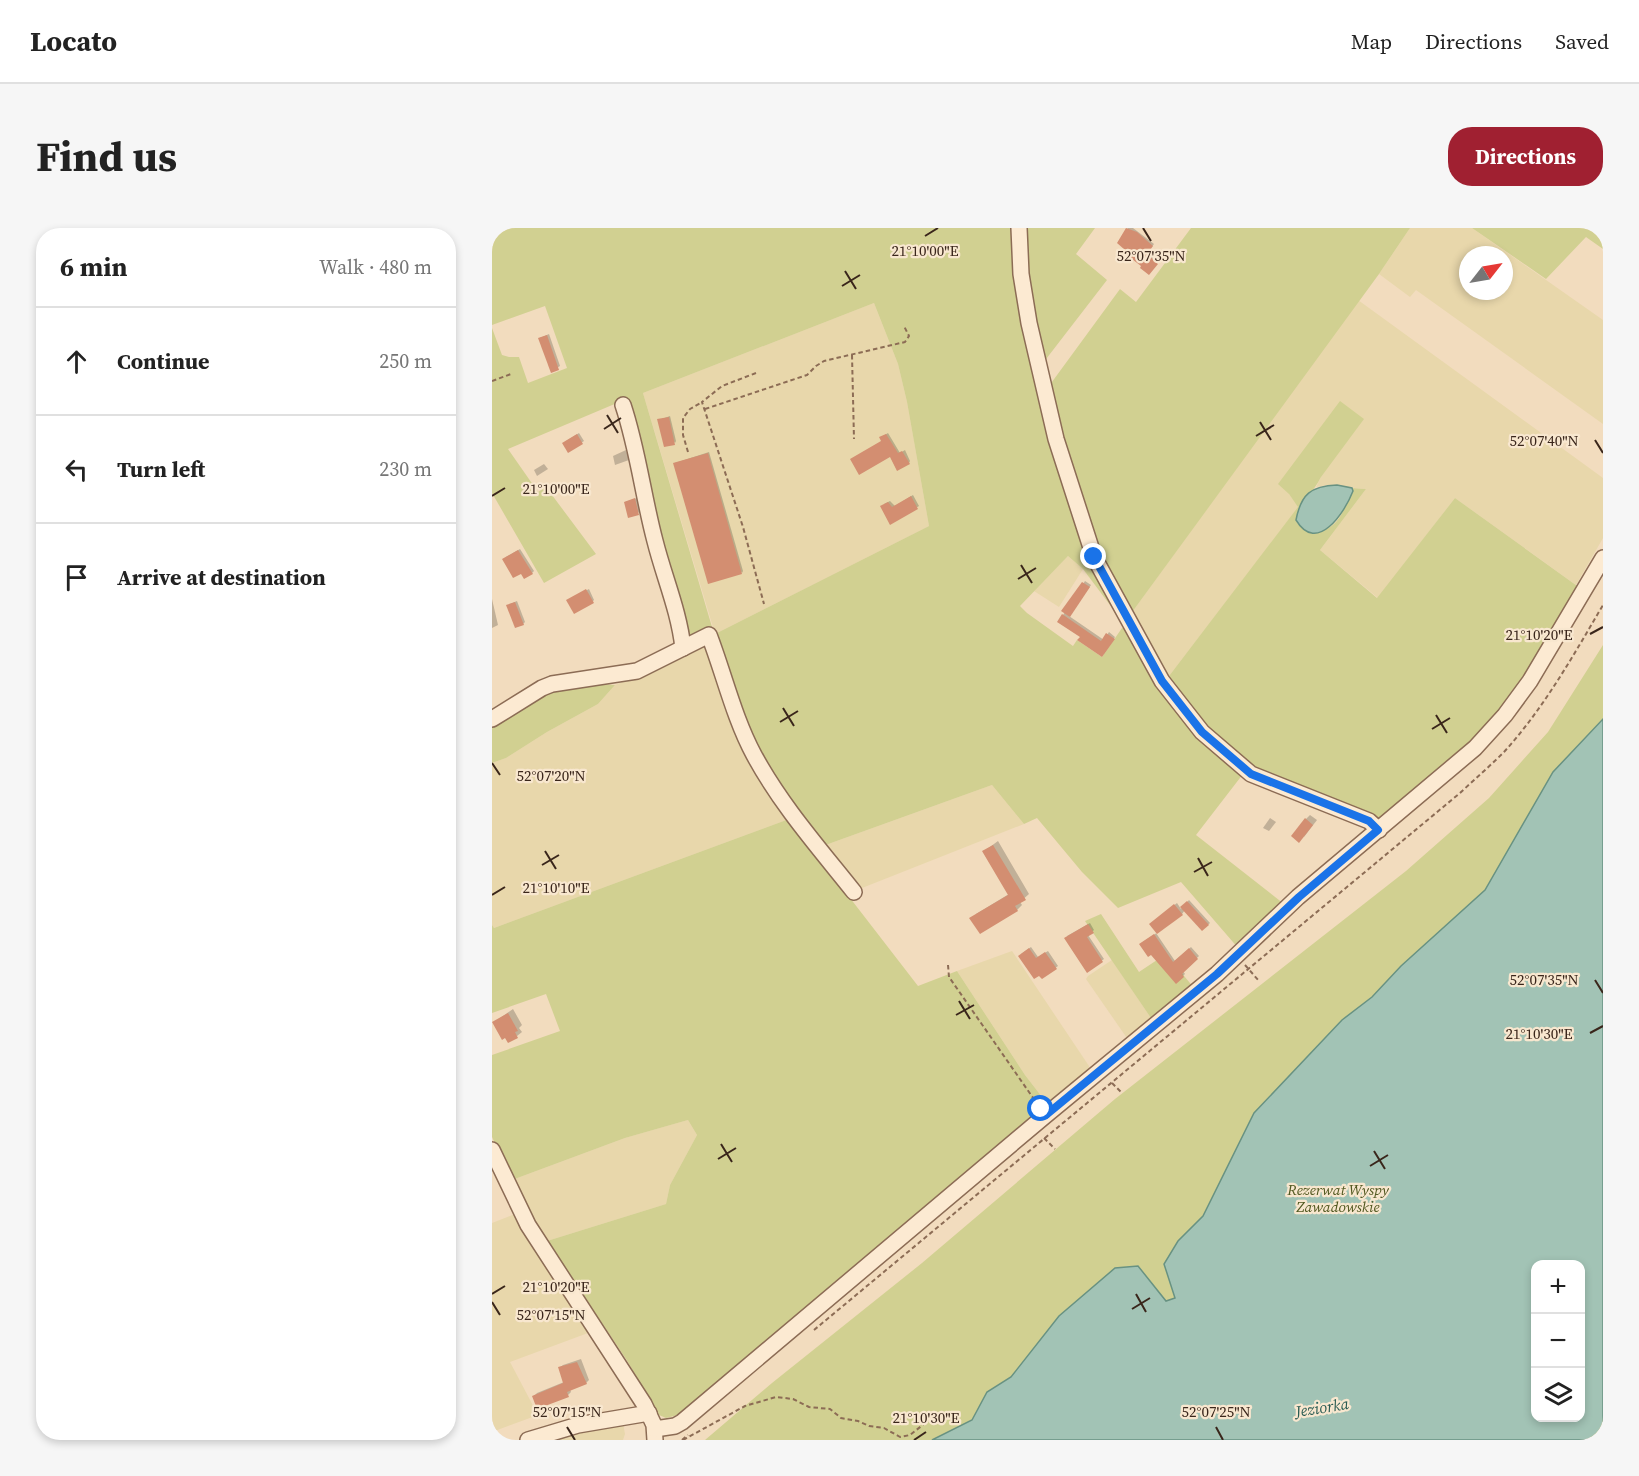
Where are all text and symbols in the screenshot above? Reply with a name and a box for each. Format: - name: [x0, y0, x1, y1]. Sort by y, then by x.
- text: Locato: [30, 22, 117, 60]
- text: Map: [1351, 27, 1392, 56]
- text: Directions: [1425, 27, 1522, 56]
- text: Saved: [1555, 27, 1609, 56]
- text: Find us: [36, 127, 177, 185]
- button: Directions: [1448, 127, 1603, 186]
- text: 21°10'00"E: [891, 240, 959, 261]
- text: 52°07'35"N: [1116, 245, 1186, 266]
- north arrow: [1459, 246, 1513, 300]
- text: 6 min: [60, 249, 127, 285]
- text: Walk · 480 m: [319, 253, 432, 281]
- icon: ahead: [60, 345, 93, 378]
- text: Continue: [117, 346, 210, 376]
- text: 250 m: [379, 347, 432, 375]
- text: 52°07'40"N: [1509, 430, 1579, 451]
- icon: left: [60, 453, 93, 486]
- text: Turn left: [117, 454, 205, 484]
- text: 230 m: [379, 455, 432, 483]
- text: 21°10'00"E: [522, 478, 590, 499]
- route end: [1080, 543, 1106, 569]
- icon: arrive: [60, 561, 93, 594]
- text: Arrive at destination: [117, 562, 326, 592]
- text: 21°10'20"E: [1505, 624, 1573, 645]
- text: 52°07'20"N: [516, 765, 586, 786]
- text: 21°10'10"E: [522, 877, 590, 898]
- text: 52°07'35"N: [1509, 969, 1579, 990]
- text: 21°10'30"E: [1505, 1023, 1573, 1044]
- route start: [1027, 1095, 1053, 1121]
- park label: Rezerwat Wyspy Zawadowskie: [1286, 1179, 1390, 1217]
- map controls: [1531, 1260, 1585, 1422]
- button: +: [1531, 1260, 1585, 1314]
- text: 21°10'20"E: [522, 1276, 590, 1297]
- text: 52°07'15"N: [516, 1304, 586, 1325]
- button: −: [1531, 1314, 1585, 1368]
- button: layers: [1531, 1368, 1585, 1422]
- water label: Jeziorka: [1292, 1392, 1351, 1422]
- text: 52°07'15"N: [532, 1401, 602, 1422]
- text: 52°07'25"N: [1181, 1401, 1251, 1422]
- text: 21°10'30"E: [892, 1407, 960, 1428]

